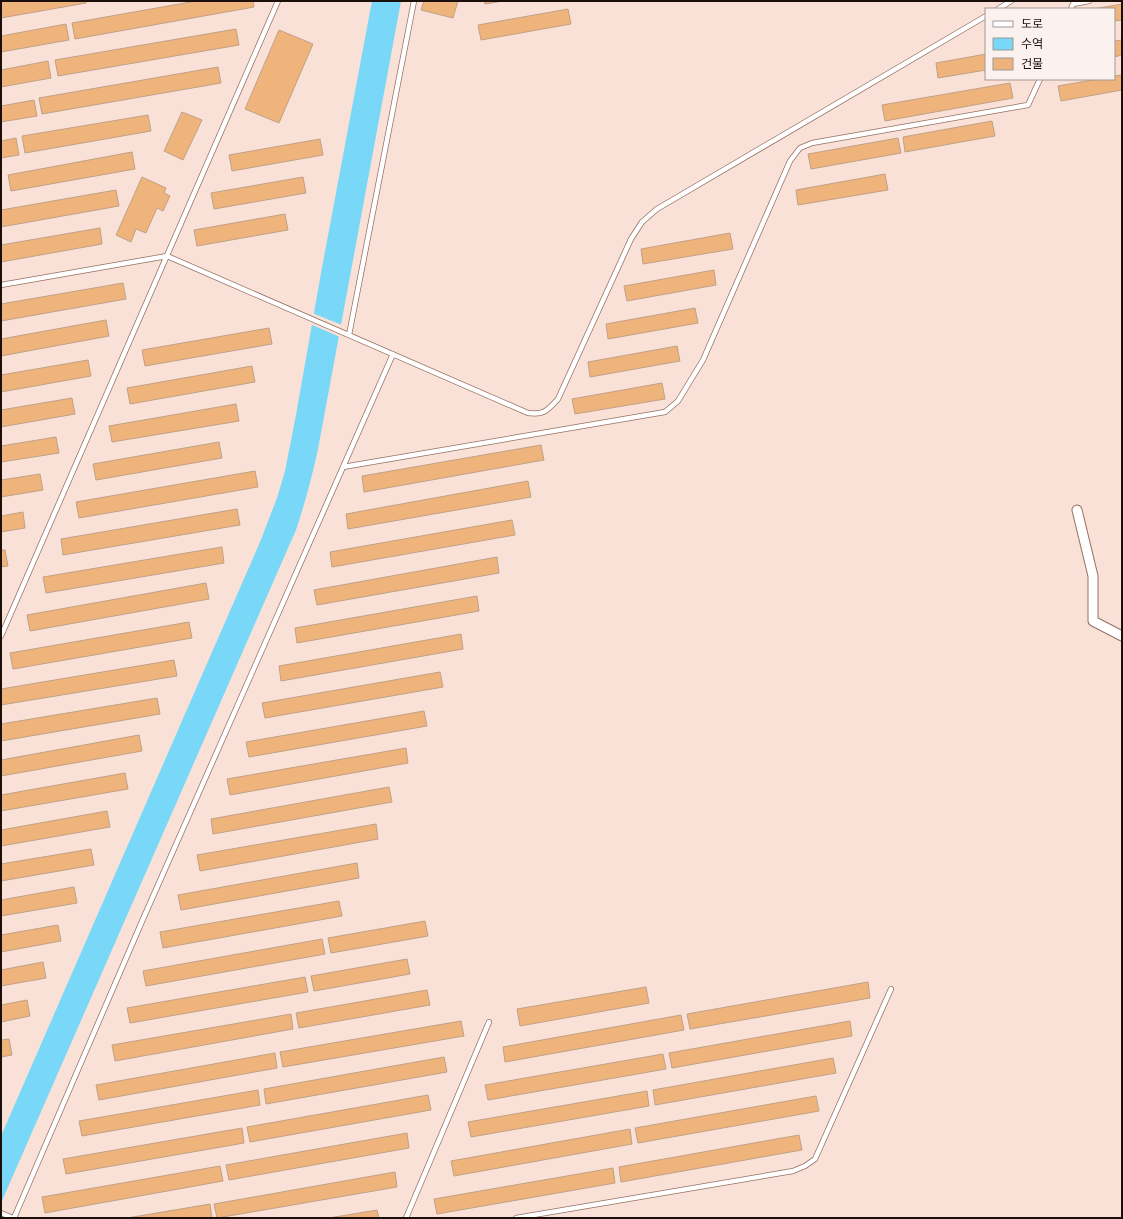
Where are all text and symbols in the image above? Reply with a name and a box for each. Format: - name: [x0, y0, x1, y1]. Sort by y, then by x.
- legend: [985, 8, 1115, 80]
- text: 도로: [1021, 16, 1043, 31]
- text: 수역: [1021, 36, 1043, 51]
- text: 건물: [1021, 56, 1043, 71]

